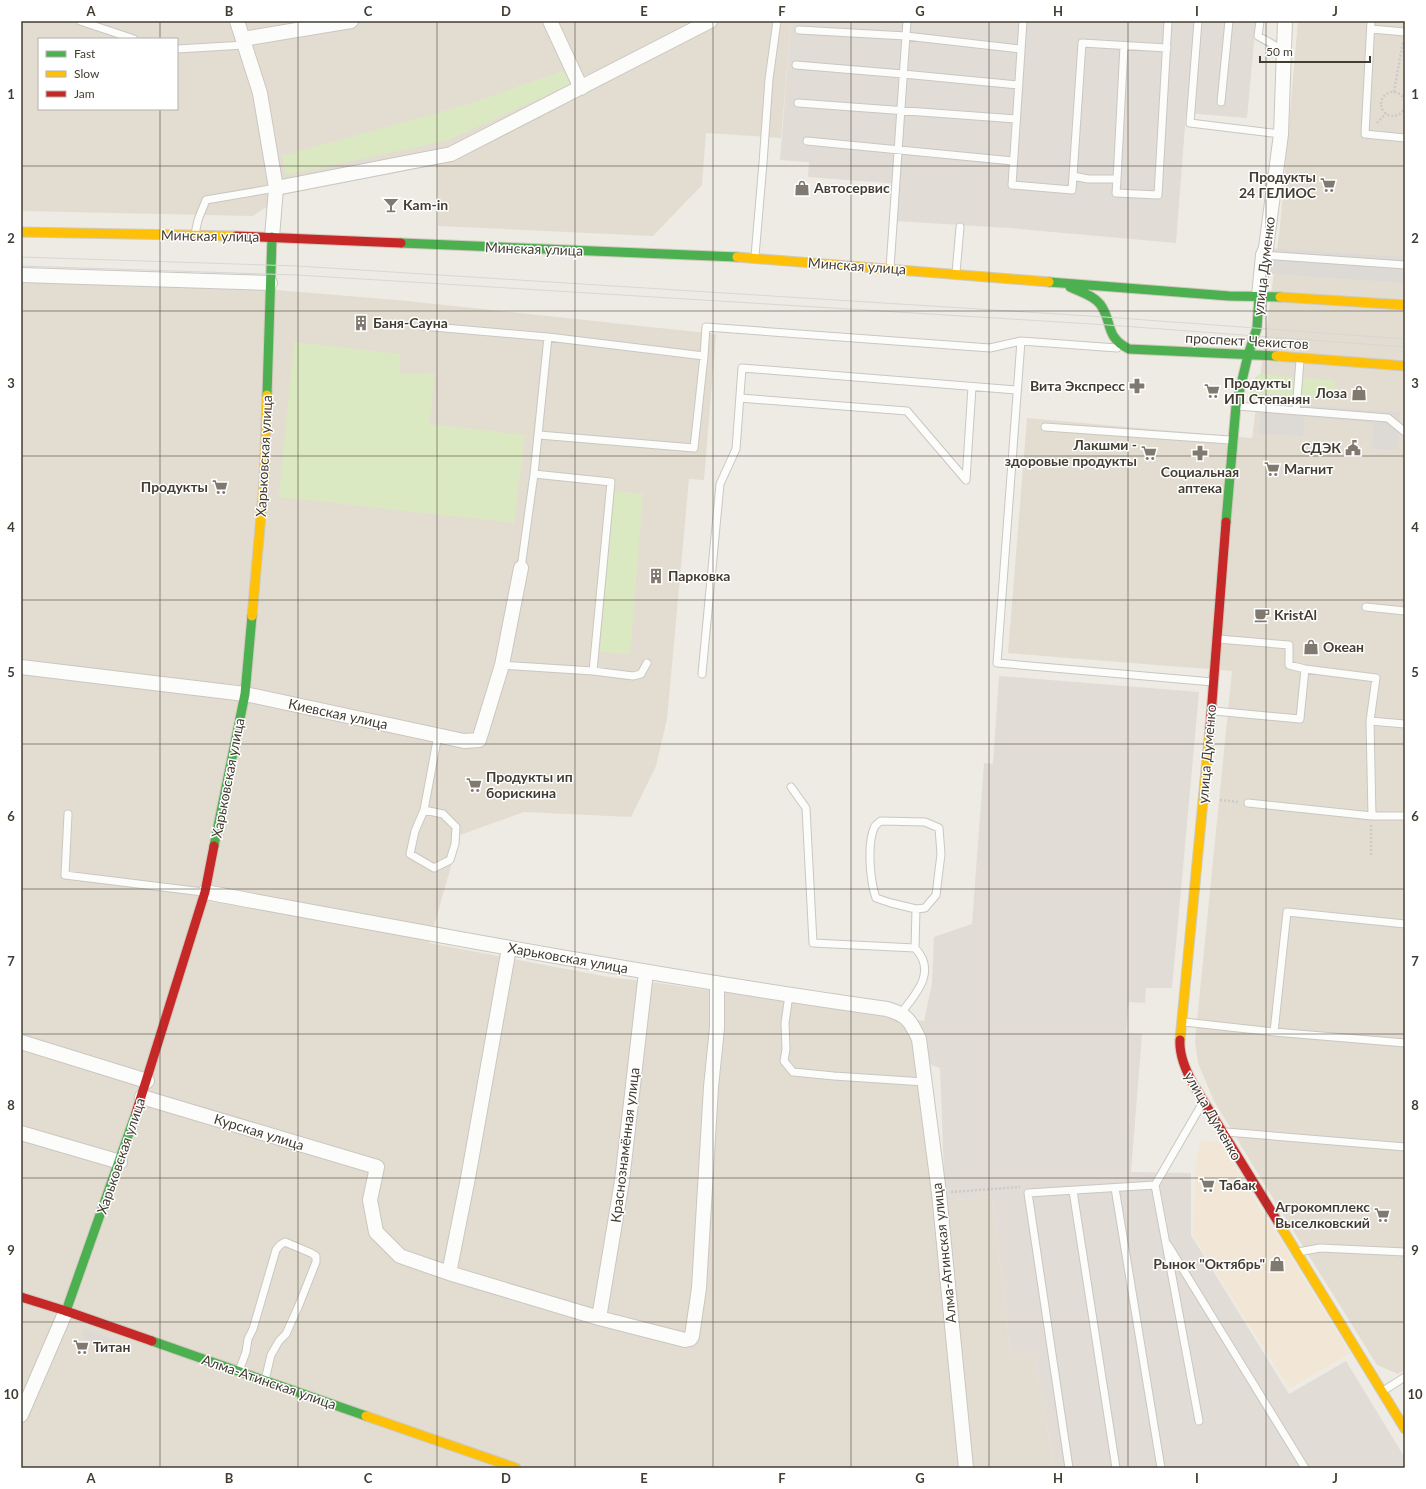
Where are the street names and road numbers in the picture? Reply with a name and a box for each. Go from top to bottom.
street label: улица Думенко [1249,215,1278,316]
street label: Минская улица [161,226,259,245]
street label: Минская улица [485,238,584,259]
street label: Минская улица [807,254,907,277]
street label: проспект Чекистов [1185,329,1309,352]
street label: Харьковская улица [252,395,275,517]
street label: Киевская улица [287,695,389,732]
street label: улица Думенко [1194,704,1219,804]
street label: Харьковская улица [208,716,247,839]
street label: Харьковская улица [507,939,630,976]
street label: Краснознамённая улица [607,1066,642,1224]
street label: улица Думенко [1181,1068,1246,1163]
street label: Харьковская улица [93,1095,148,1216]
street label: Курская улица [212,1110,306,1153]
street label: Алма-Атинская улица [928,1182,959,1324]
street label: Алма-Атинская улица [200,1351,339,1413]

